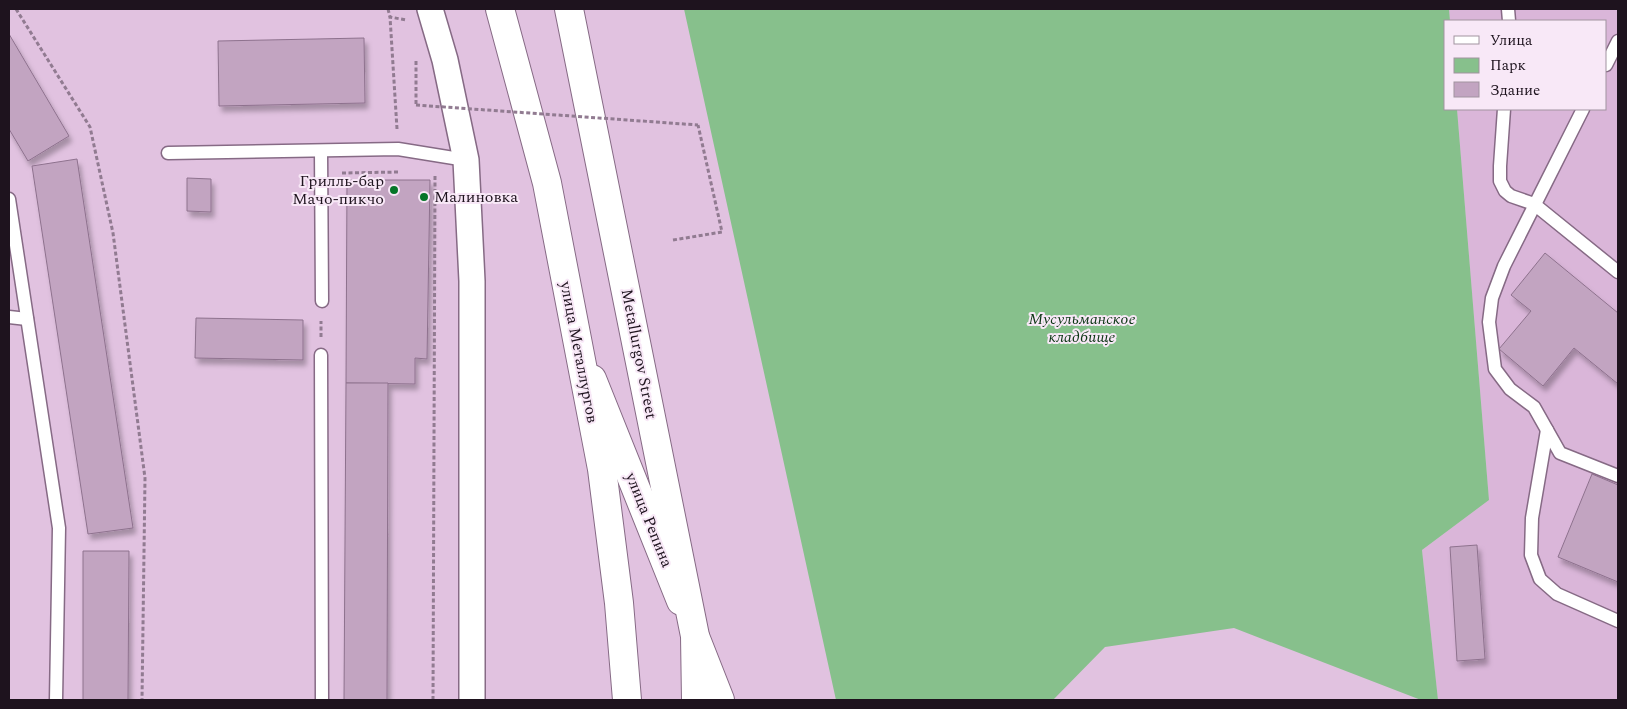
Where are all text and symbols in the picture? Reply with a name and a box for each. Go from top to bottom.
legend [1444,20,1607,110]
text: Улица [1490,29,1533,52]
text: Парк [1490,54,1526,77]
text: Здание [1490,79,1540,102]
place label: Грилль-бар Мачо-пикчо [292,169,384,211]
marker: Грилль-бар Мачо-пикчо [388,184,400,196]
place label: Малиновка [434,185,518,209]
marker: Малиновка [418,191,430,203]
street label: улица Металлургов [553,278,604,425]
street label: Metallurgov Street [615,287,663,421]
park label: Мусульманское кладбище [1029,307,1135,349]
street label: улица Репина [619,468,679,571]

